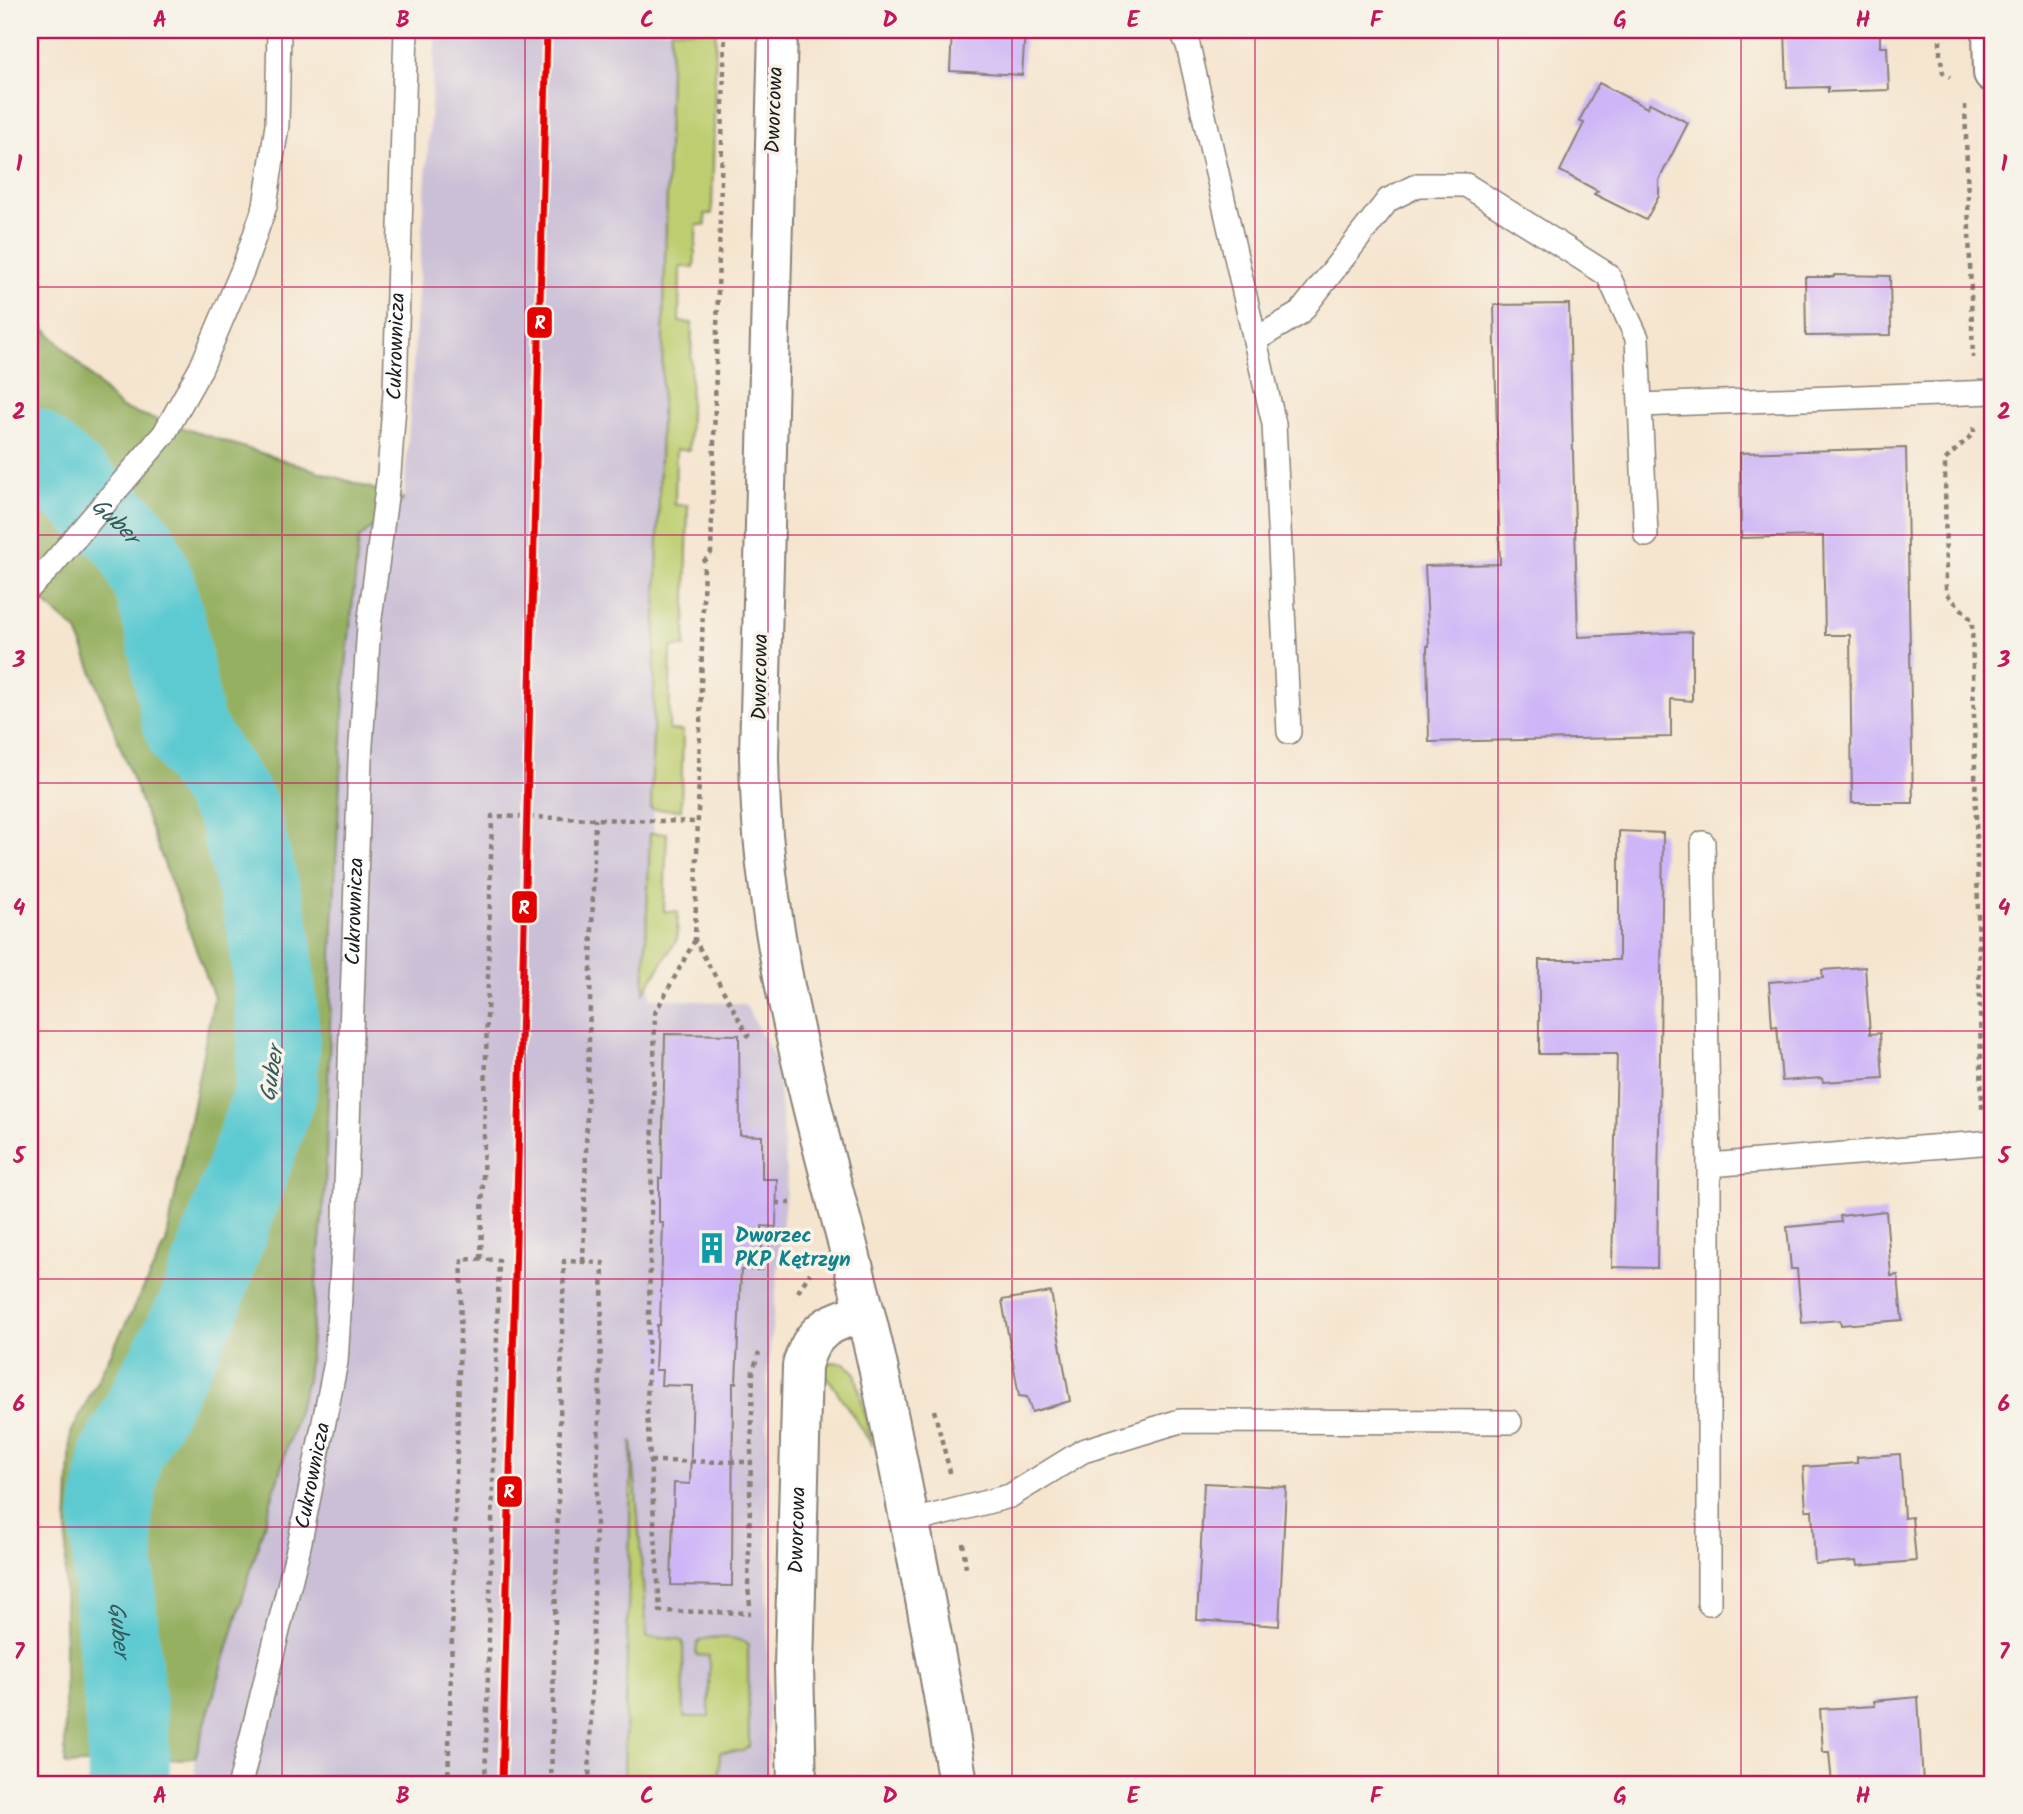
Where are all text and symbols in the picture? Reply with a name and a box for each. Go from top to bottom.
text: A [153,3,167,39]
text: B [396,3,410,39]
text: C [640,3,654,39]
text: D [882,3,898,39]
text: E [1127,3,1141,39]
text: F [1370,3,1384,39]
text: G [1613,3,1627,39]
text: H [1856,3,1871,39]
street label: Dworcowa [757,66,793,154]
text: 1 [16,147,23,183]
text: 1 [2001,147,2008,183]
street label: Cukrownicza [378,292,415,401]
line badge: R [526,306,553,339]
text: R [534,309,546,339]
text: 2 [12,395,26,431]
text: 2 [1997,395,2011,431]
water label: Guber [82,490,150,556]
street label: Dworcowa [744,633,778,721]
text: 3 [12,643,26,679]
text: 3 [1997,643,2011,679]
street label: Cukrownicza [337,857,373,966]
line badge: R [511,890,538,924]
text: 4 [13,891,26,927]
text: 4 [1998,891,2011,927]
text: R [518,894,530,924]
water label: Guber [251,1040,296,1104]
text: 5 [12,1139,27,1175]
text: 5 [1997,1139,2012,1175]
place label: Dworzec PKP Kętrzyn [735,1220,851,1277]
building icon: Dworzec PKP Kętrzyn [695,1231,729,1265]
text: 6 [13,1387,25,1423]
text: 6 [1998,1387,2010,1423]
street label: Cukrownicza [286,1419,340,1532]
line badge: R [496,1475,523,1508]
text: R [503,1478,515,1508]
street label: Dworcowa [780,1486,815,1574]
water label: Guber [98,1601,139,1663]
text: 7 [14,1635,26,1671]
text: 7 [1999,1635,2011,1671]
text: A [153,1779,167,1814]
text: B [396,1779,410,1814]
text: C [640,1779,654,1814]
text: D [882,1779,898,1814]
text: E [1127,1779,1141,1814]
text: F [1370,1779,1384,1814]
text: G [1613,1779,1627,1814]
text: H [1856,1779,1871,1814]

